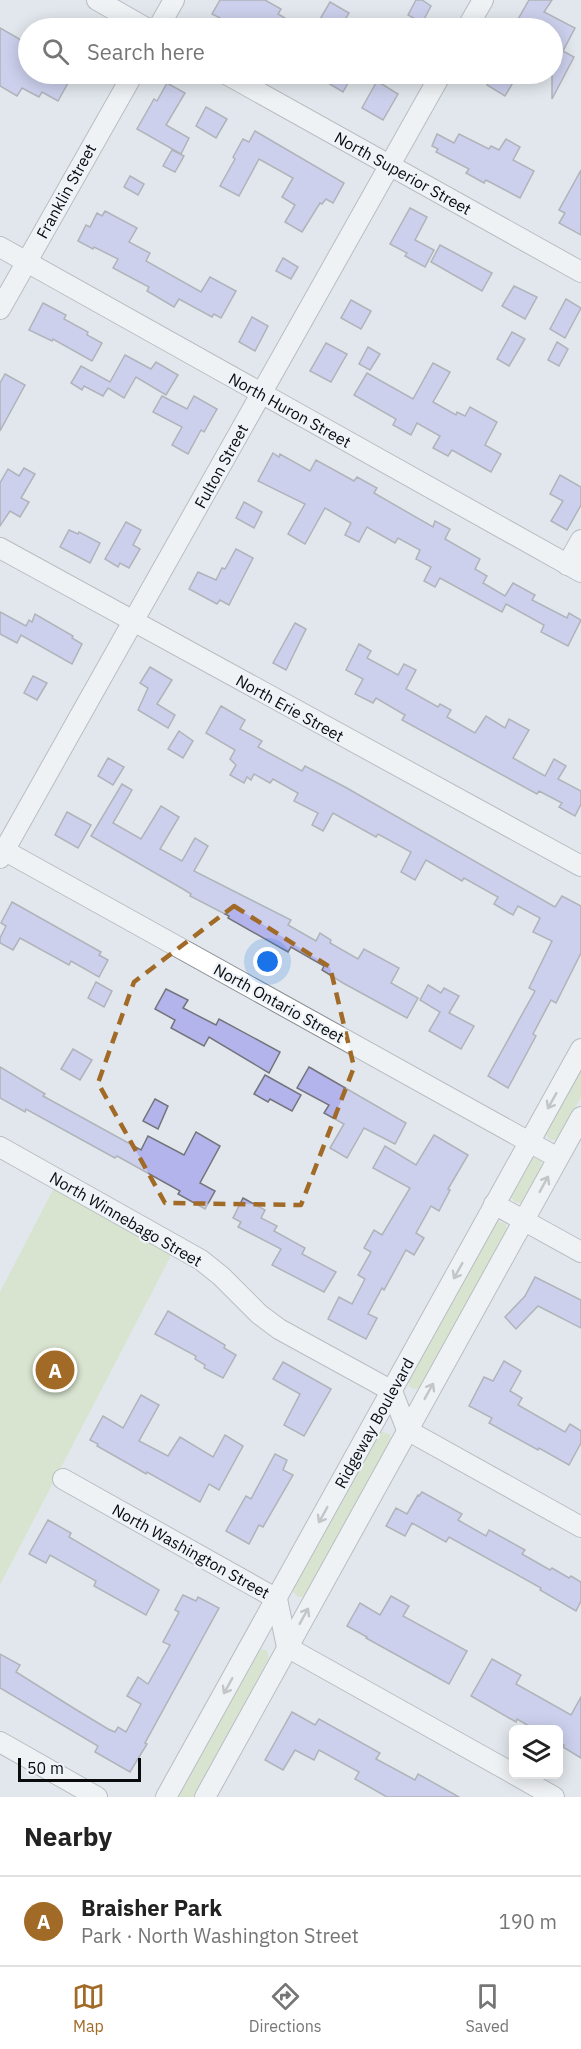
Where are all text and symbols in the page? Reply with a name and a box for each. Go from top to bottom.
search box [18,18,563,84]
icon: search [39,35,72,68]
text: Search here [87,37,205,66]
street label: North Superior Street [331,127,475,219]
street label: Franklin Street [32,140,100,242]
street label: North Huron Street [225,368,355,452]
street label: Fulton Street [190,420,252,512]
street label: North Erie Street [233,670,347,746]
your location [253,947,282,976]
street label: North Ontario Street [210,959,348,1047]
one-way arrow [546,1092,558,1109]
street label: North Winnebago Street [46,1167,206,1271]
one-way arrow [539,1175,550,1193]
one-way arrow [452,1262,464,1279]
pin: A [36,1348,74,1392]
street label: Ridgeway Boulevard [330,1354,418,1492]
one-way arrow [423,1383,435,1400]
street label: North Washington Street [109,1499,273,1603]
one-way arrow [317,1506,329,1523]
one-way arrow [299,1608,310,1626]
one-way arrow [222,1676,233,1694]
map controls [509,1725,563,1779]
button: layers [509,1725,563,1779]
scale bar [18,1755,141,1782]
text: 50 m [27,1758,64,1778]
text: Nearby [24,1819,112,1853]
text: Braisher Park [81,1893,222,1922]
text: A [37,1908,50,1935]
text: 190 m [499,1908,557,1935]
text: Park · North Washington Street [81,1922,359,1949]
tab: Map [72,1980,105,2036]
tab: Directions [249,1980,322,2036]
tab: Saved [466,1980,509,2036]

